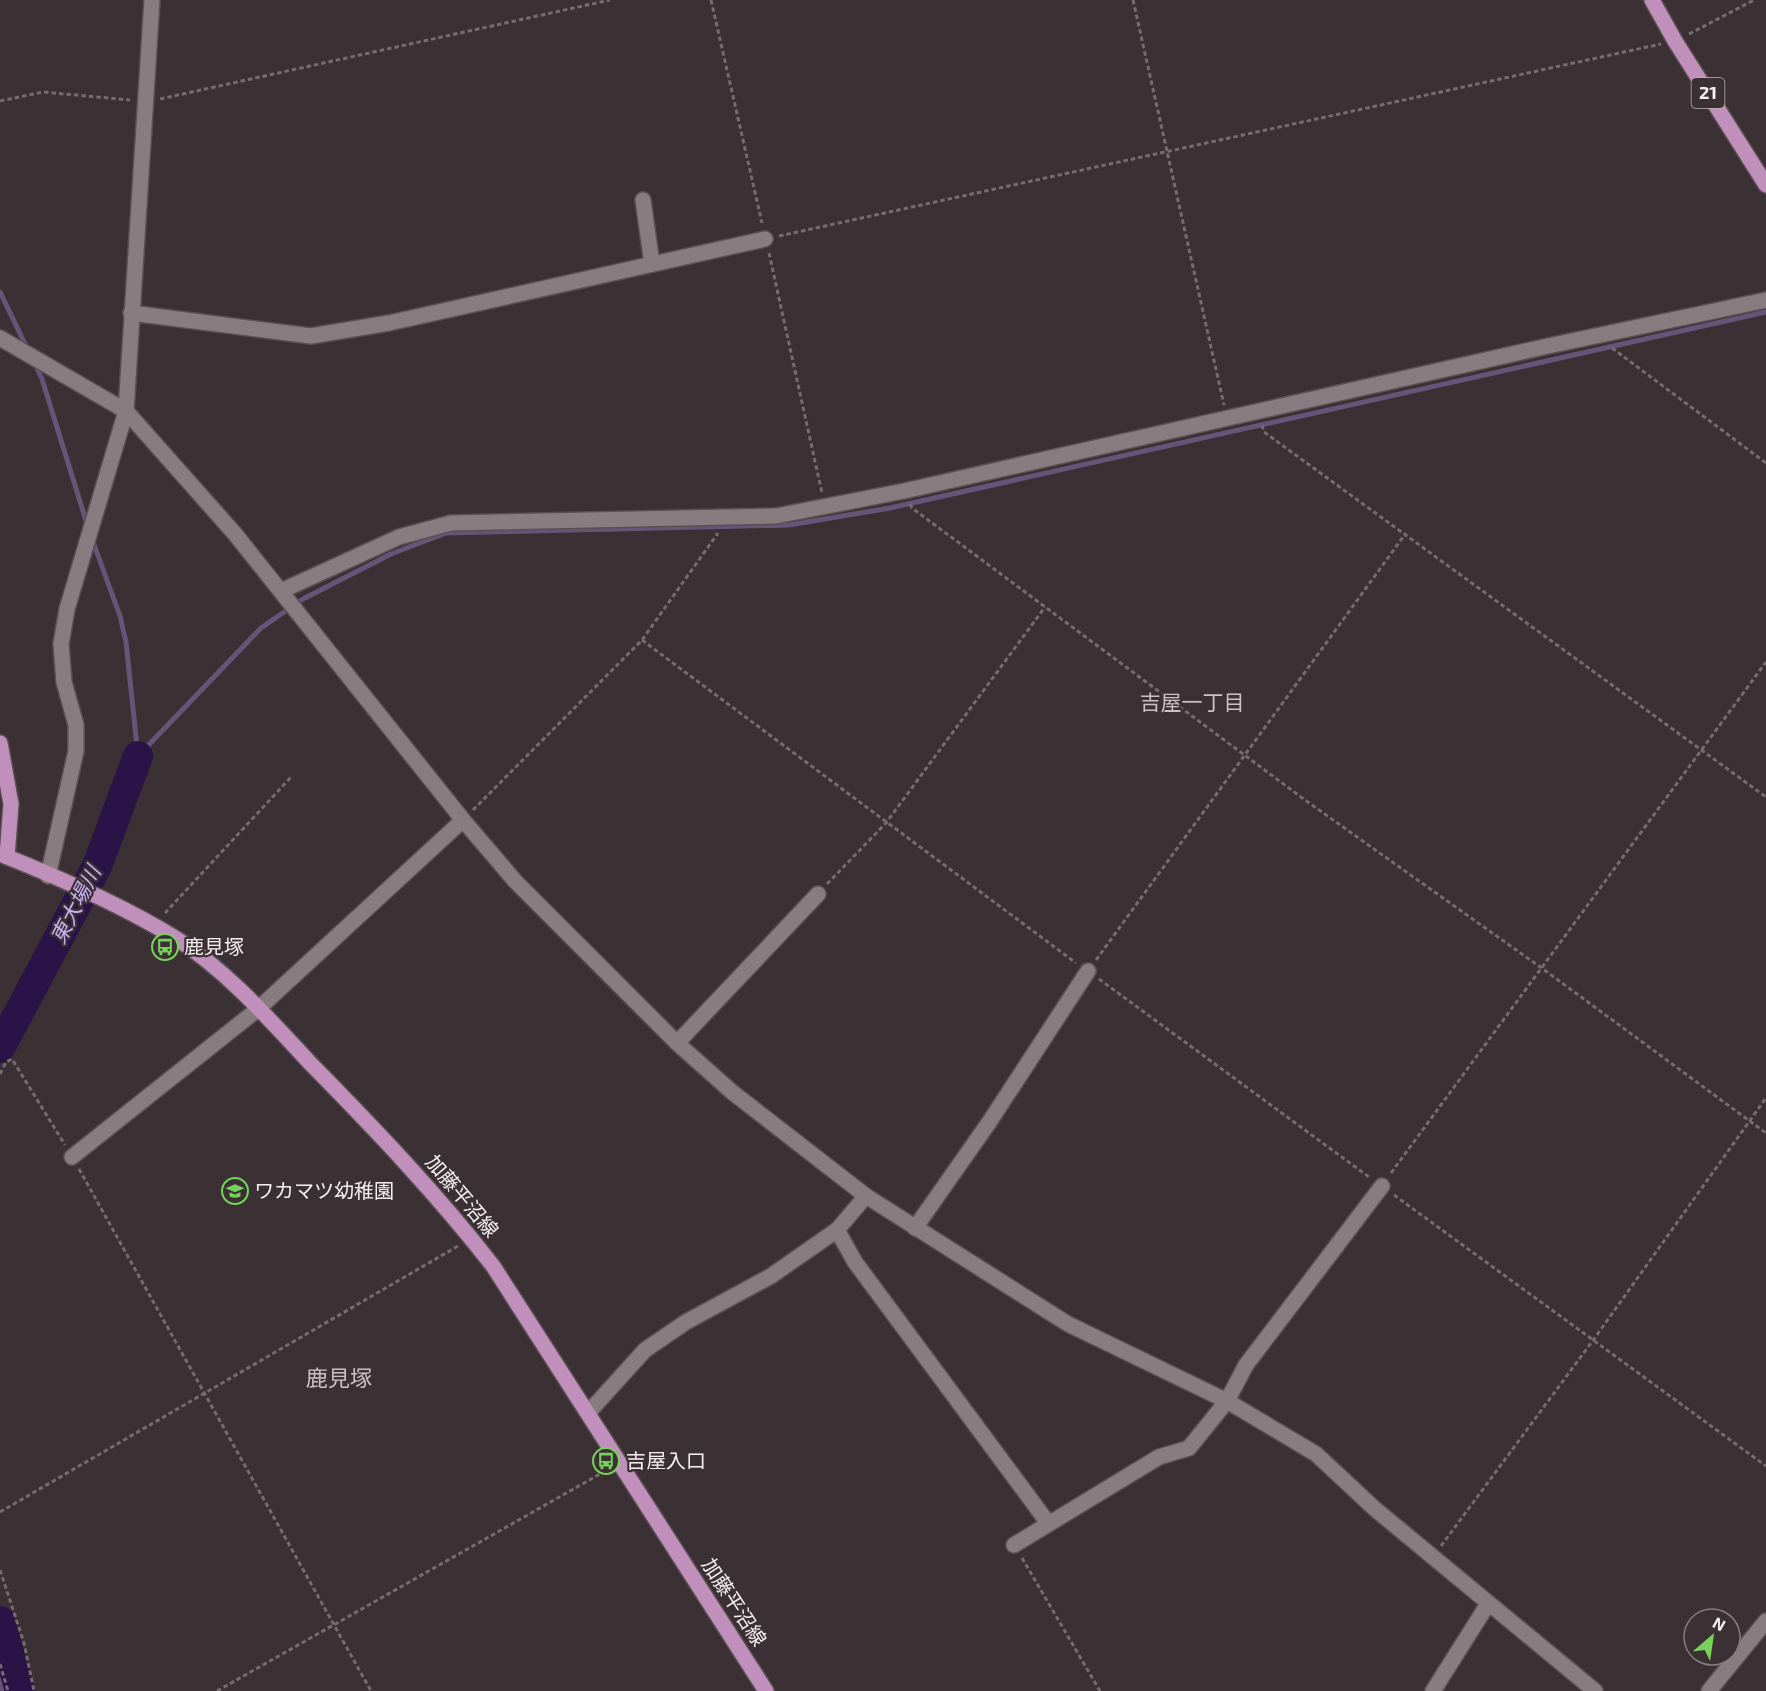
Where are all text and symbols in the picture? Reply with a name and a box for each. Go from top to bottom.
road number: 21 [1692,78,1724,108]
district label: 吉屋一丁目 [1140,689,1245,714]
water label: 東大場川 [44,859,106,947]
bus stop icon: 鹿見塚 [150,932,180,962]
place label: 鹿見塚 [184,934,244,958]
street label: 加藤平沼線 [421,1149,504,1241]
school or university icon: ワカマツ幼稚園 [220,1176,250,1206]
place label: ワカマツ幼稚園 [254,1178,394,1202]
district label: 鹿見塚 [306,1364,372,1390]
bus stop icon: 吉屋入口 [591,1446,621,1476]
place label: 吉屋入口 [626,1448,706,1472]
street label: 加藤平沼線 [698,1553,772,1650]
north arrow [1682,1607,1742,1667]
text: N [1710,1612,1729,1635]

